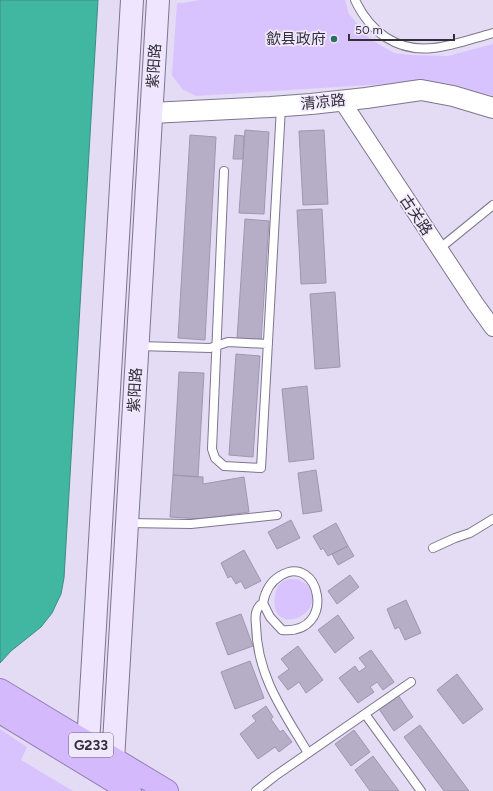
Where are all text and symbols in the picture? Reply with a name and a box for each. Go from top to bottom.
scale bar [349,16,454,42]
text: 50 m [355,23,383,37]
place label: 歙县政府 [266,30,326,48]
marker: 歙县政府 [329,34,339,44]
street label: 紫阳路 [143,43,165,89]
street label: 清凉路 [300,91,346,113]
street label: 古关路 [396,191,436,239]
street label: 紫阳路 [125,367,145,413]
road number: G233 [69,733,113,757]

